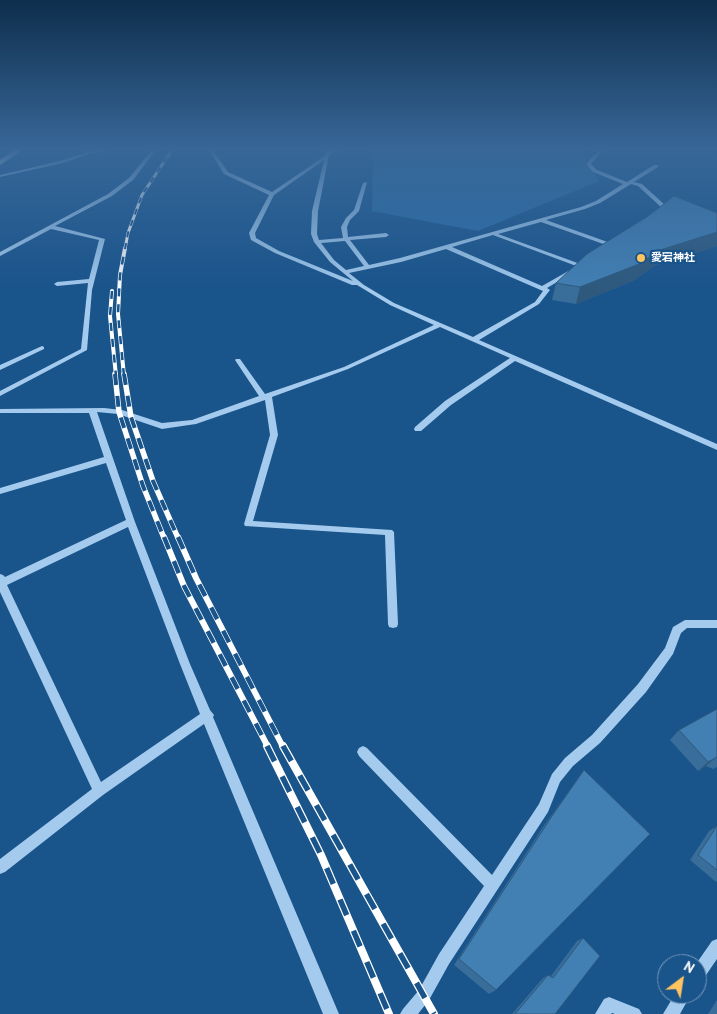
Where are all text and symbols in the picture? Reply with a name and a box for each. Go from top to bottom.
place label: 愛宕神社 [651,251,695,265]
marker: 愛宕神社 [635,252,647,264]
north arrow [657,954,707,1004]
text: N [681,957,698,977]

